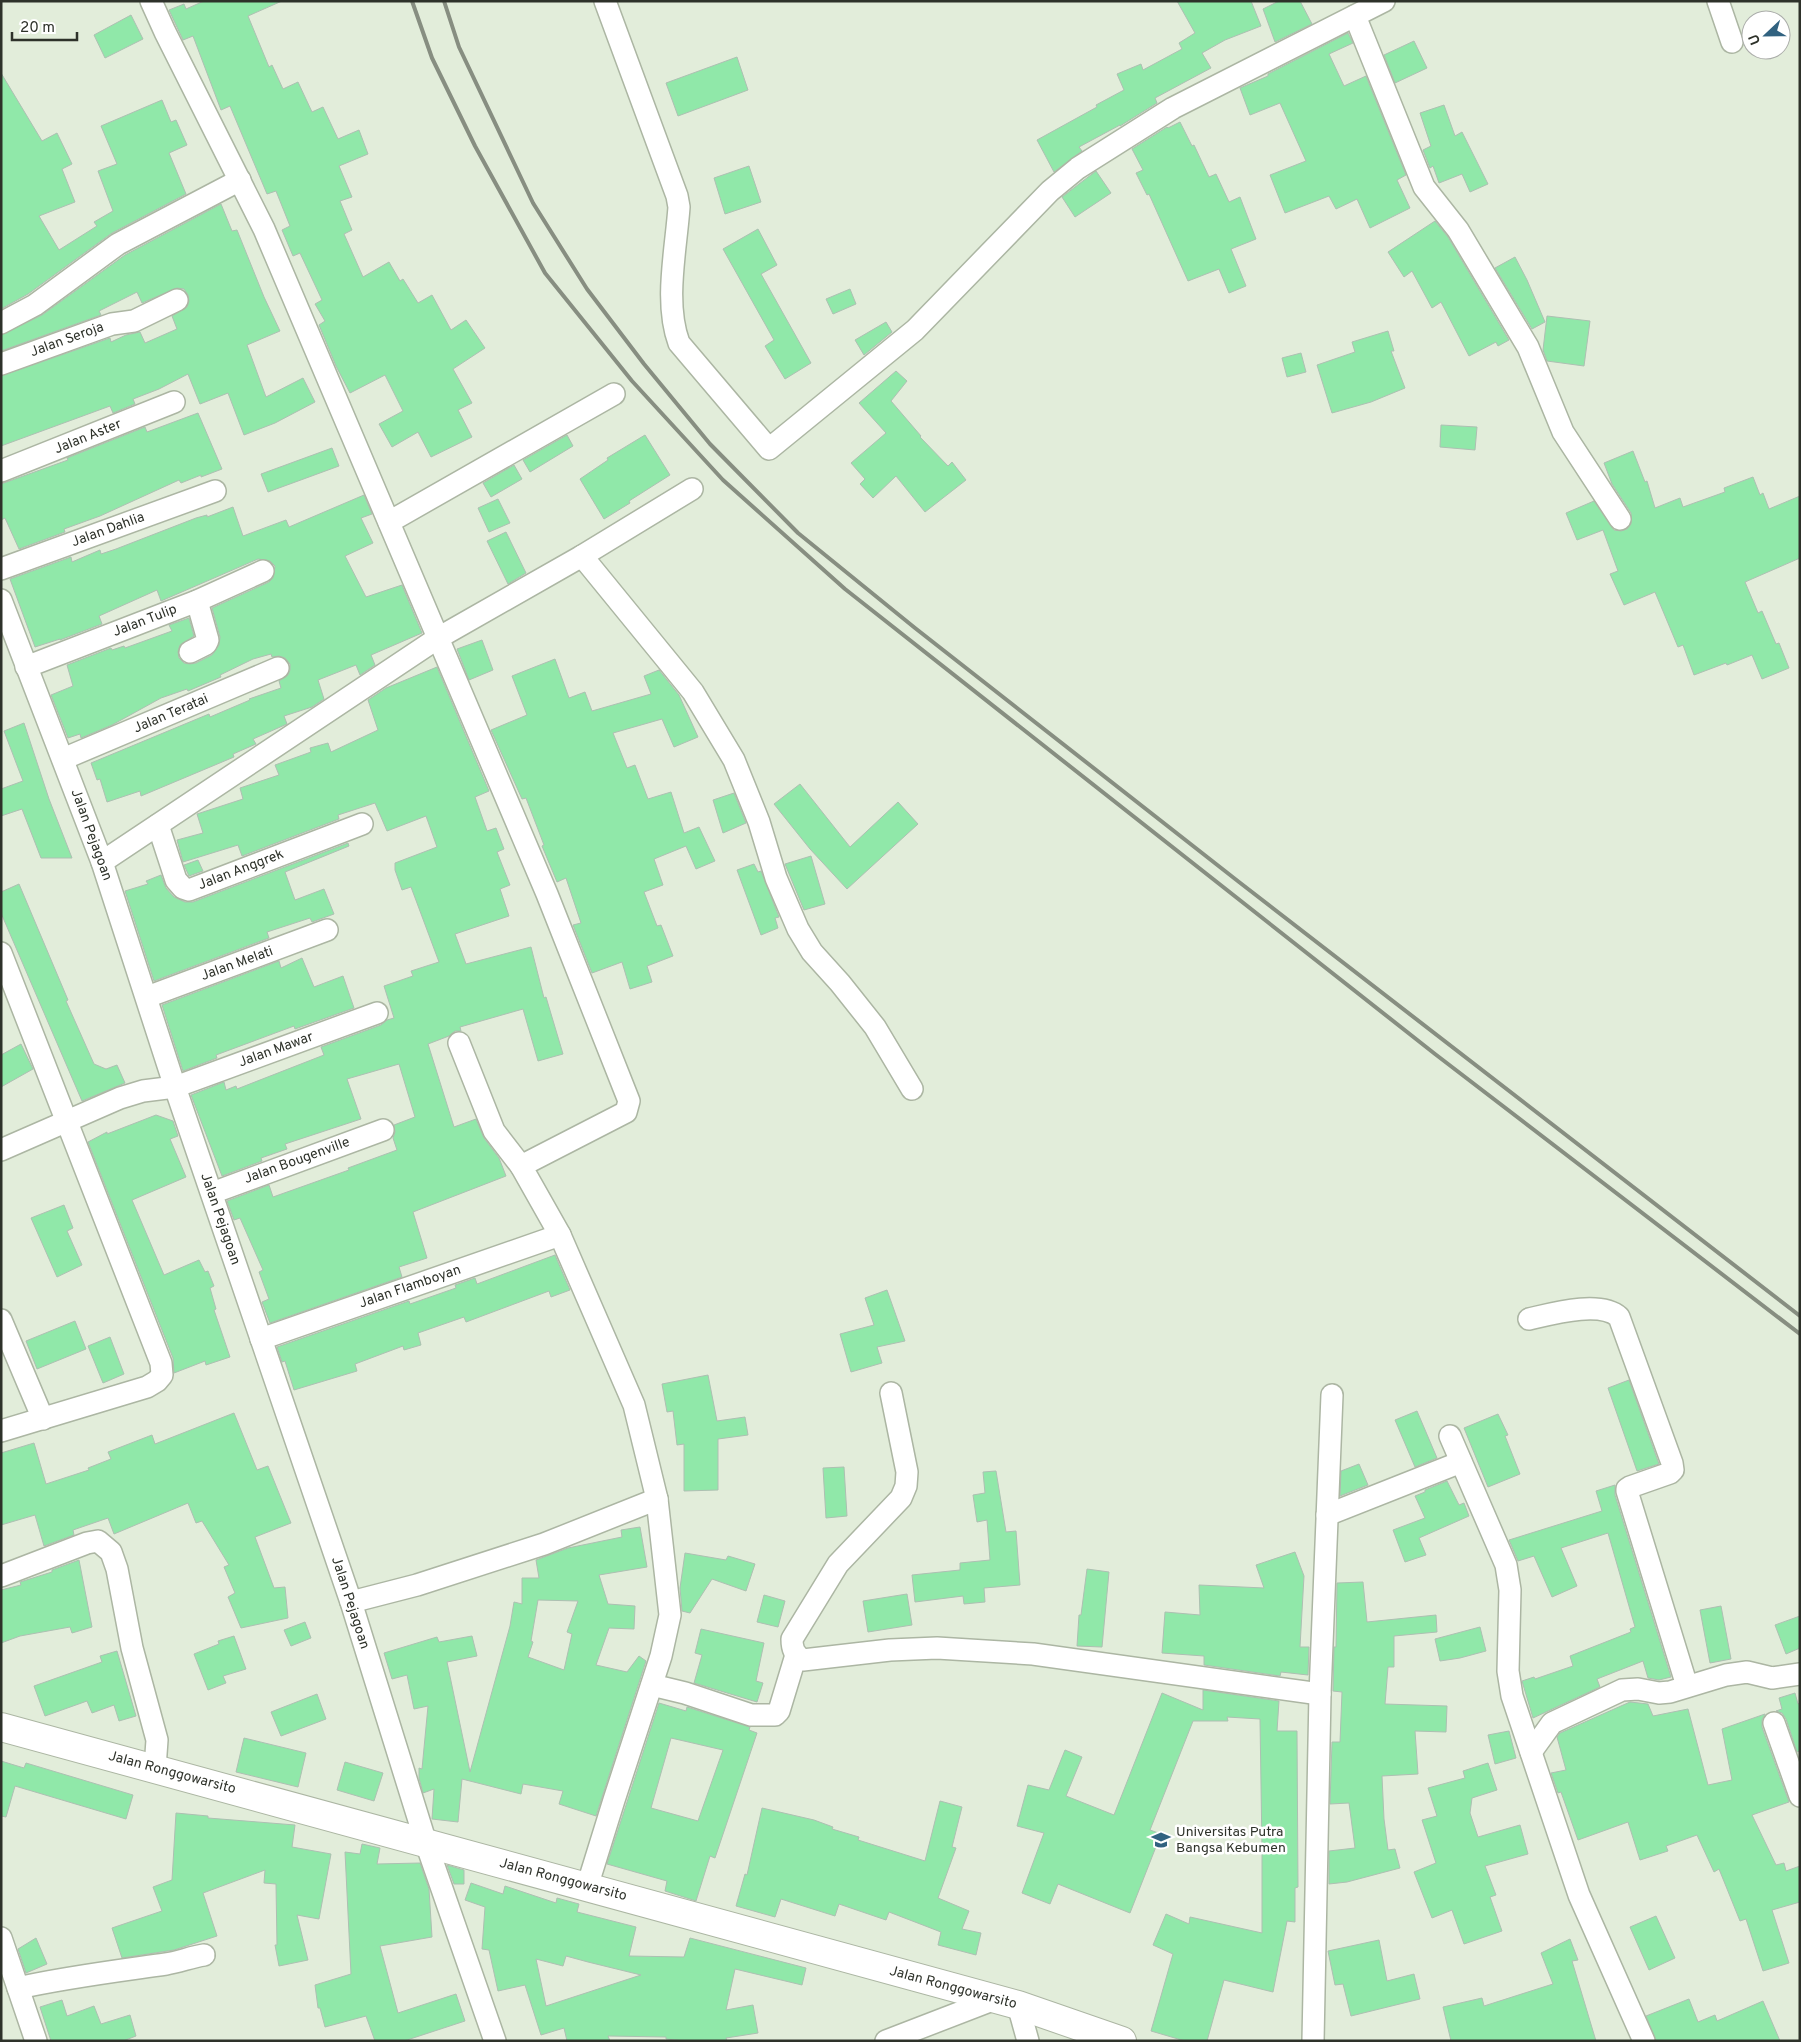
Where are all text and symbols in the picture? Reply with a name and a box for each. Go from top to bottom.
scale bar [12,10,78,42]
north arrow [1741,10,1791,60]
text: 20 m [20,19,55,38]
text: U [1746,32,1765,47]
street label: Jalan Seroja [28,319,106,361]
street label: Jalan Aster [52,416,125,458]
street label: Jalan Dahlia [69,509,147,551]
street label: Jalan Tulip [110,601,180,641]
street label: Jalan Teratai [131,691,211,737]
street label: Jalan Pejagoan [67,787,115,883]
street label: Jalan Anggrek [196,846,286,894]
street label: Jalan Melati [199,943,275,985]
street label: Jalan Mawar [236,1028,316,1071]
street label: Jalan Bougenville [242,1134,352,1188]
street label: Jalan Pejagoan [196,1171,244,1267]
street label: Jalan Flamboyan [357,1262,463,1312]
street label: Jalan Pejagoan [327,1555,373,1651]
street label: Jalan Ronggowarsito [106,1748,238,1798]
place label: Universitas Putra Bangsa Kebumen [1176,1824,1286,1857]
school or university icon: Universitas Putra Bangsa Kebumen [1150,1829,1172,1851]
street label: Jalan Ronggowarsito [497,1855,629,1905]
street label: Jalan Ronggowarsito [887,1963,1019,2013]

